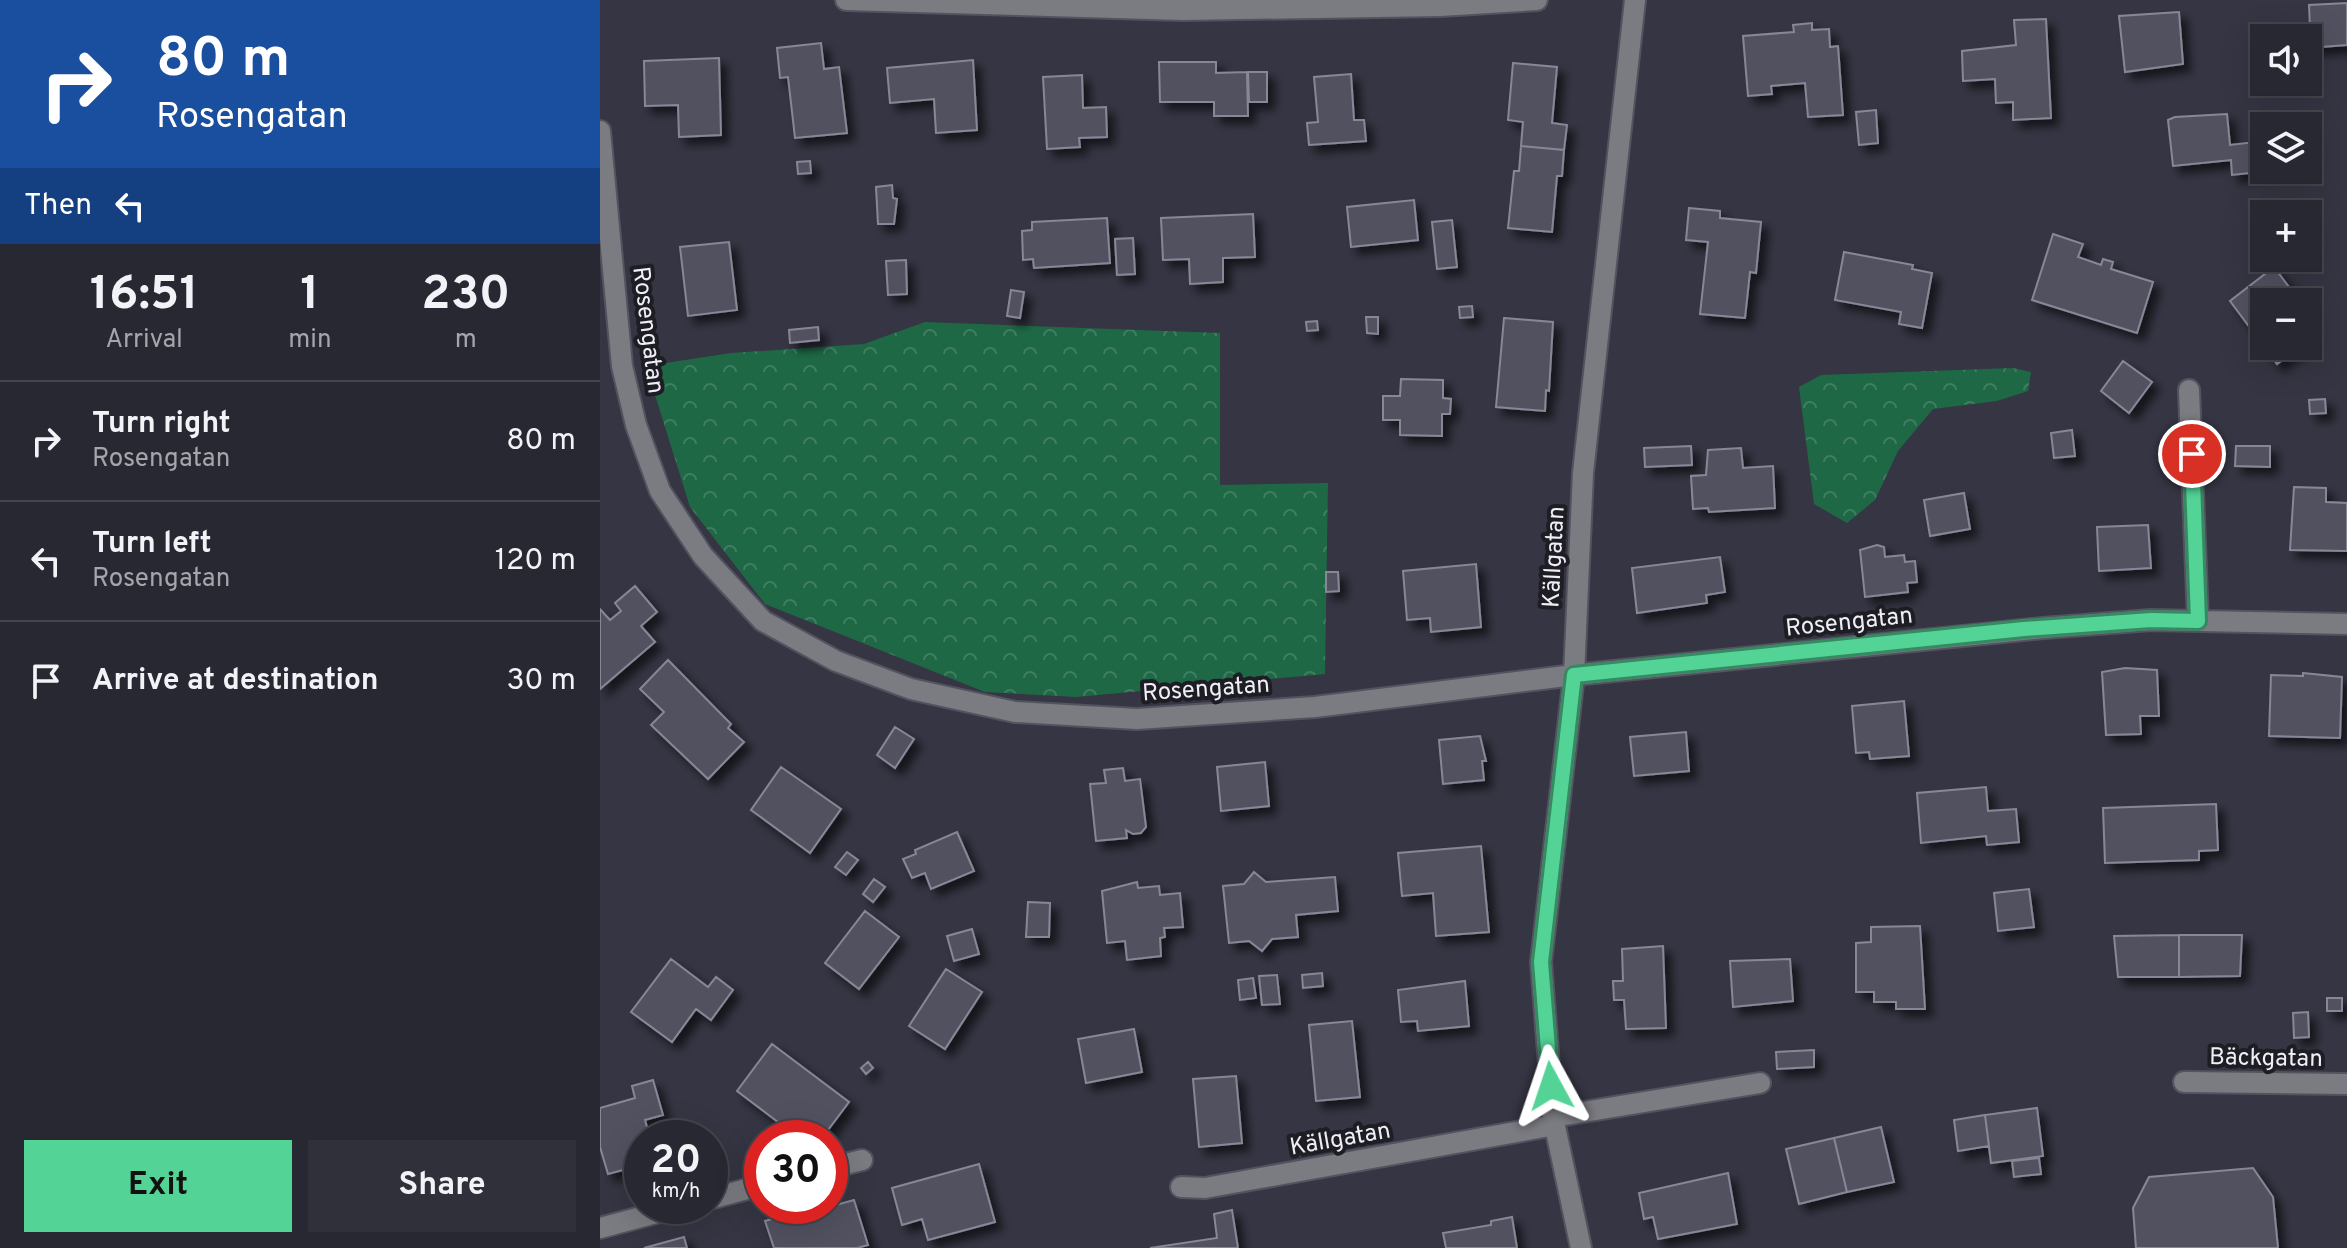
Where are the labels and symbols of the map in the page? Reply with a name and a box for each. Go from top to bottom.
street label: Rosengatan [624,265,670,395]
pin [2158,420,2226,488]
street label: Källgatan [1537,505,1573,609]
street label: Rosengatan [1784,601,1914,645]
street label: Rosengatan [1141,671,1271,709]
street label: Bäckgatan [2209,1043,2323,1075]
position arrow [1509,1044,1593,1128]
street label: Källgatan [1288,1116,1393,1164]
speed limit sign: 30 [744,1120,848,1224]

